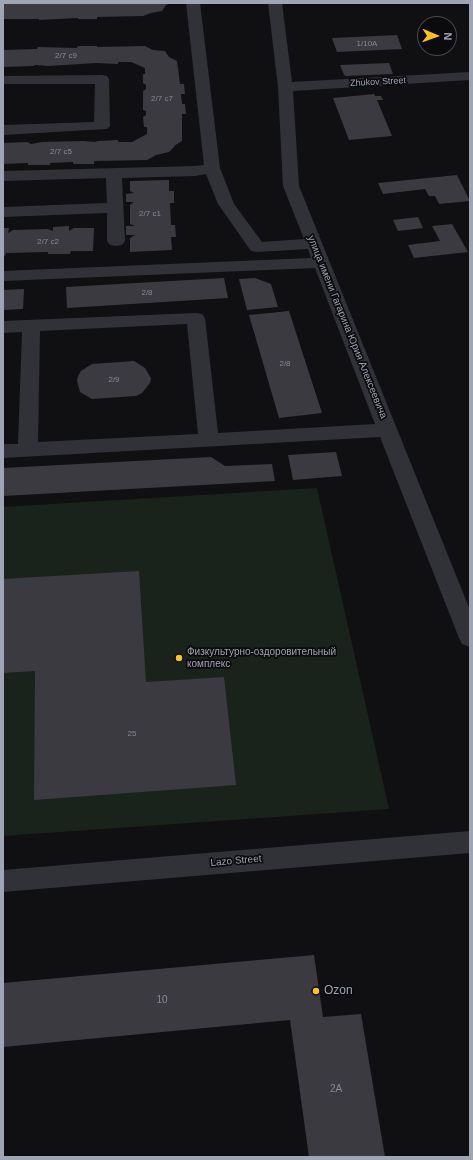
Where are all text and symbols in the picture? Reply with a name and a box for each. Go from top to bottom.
north arrow [417,16,457,56]
text: N [442,32,454,41]
house number: 1/10А [357,39,377,49]
house number: 2/7 с9 [55,51,77,61]
street label: Zhukov Street [350,75,406,89]
house number: 2/7 с7 [151,94,173,104]
house number: 2/7 с5 [50,147,72,157]
house number: 2/7 с1 [139,209,161,219]
street label: улица имени Гагарина Юрия Алексеевича [305,234,389,420]
house number: 2/7 с2 [37,237,59,247]
house number: 2/8 [141,288,153,298]
house number: 2/8 [279,359,291,369]
house number: 2/9 [108,375,120,385]
place label: Физкультурно-оздоровительный комплекс [187,646,336,670]
marker: Физкультурно-оздоровительный комплекс [174,653,184,663]
house number: 25 [128,729,136,739]
street label: Lazo Street [210,853,262,869]
place label: Ozon [324,984,353,998]
marker: Ozon [311,986,321,996]
house number: 10 [156,994,168,1006]
house number: 2А [330,1083,342,1095]

